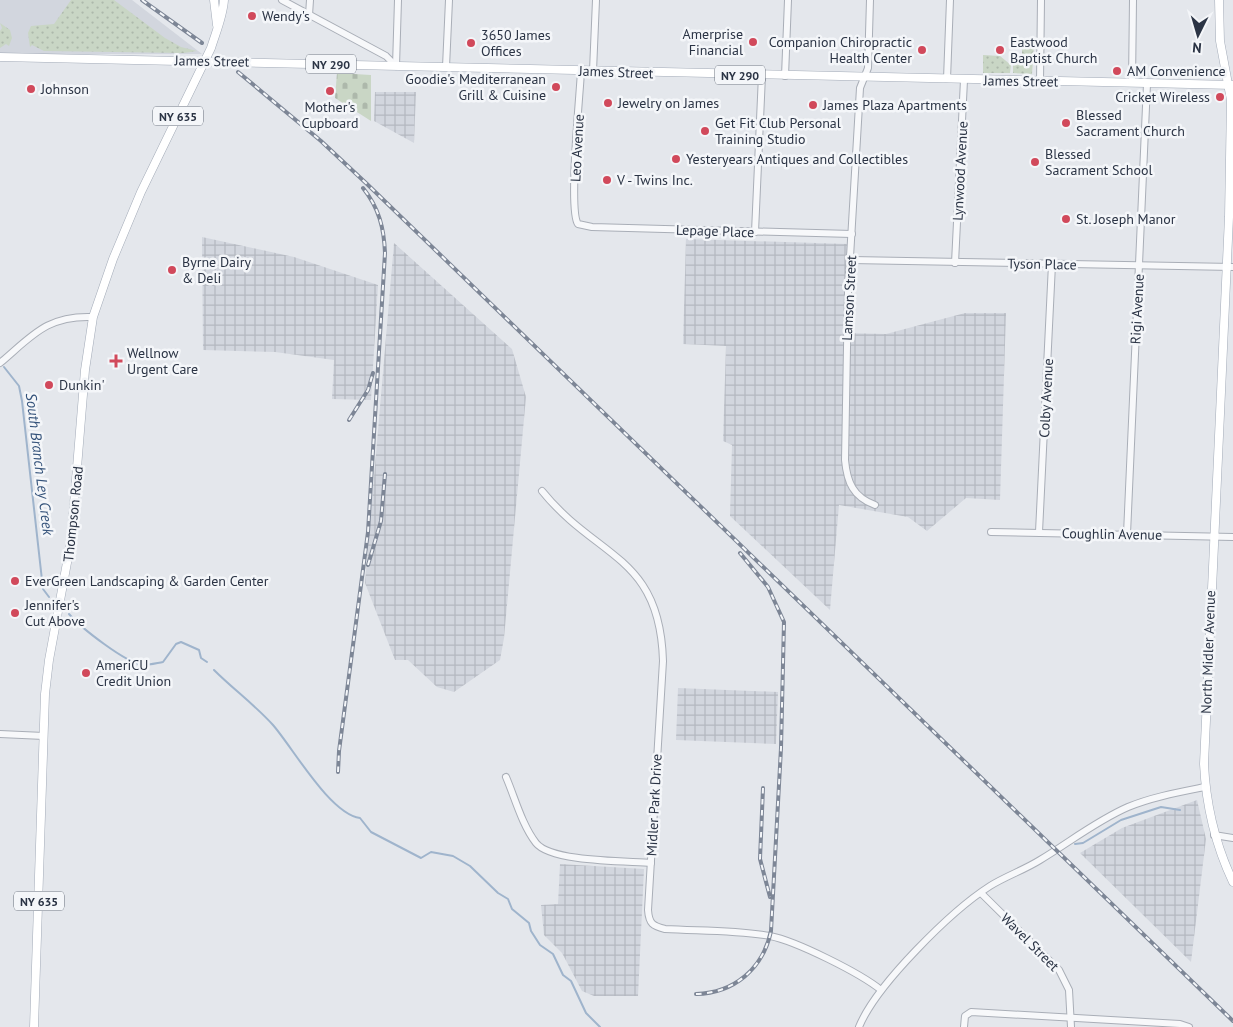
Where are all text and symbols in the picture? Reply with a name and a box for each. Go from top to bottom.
place label: Wendy's [262,7,310,25]
marker: Wendy's [246,10,258,22]
north arrow [1173,10,1223,60]
place label: Amerprise Financial [682,25,743,59]
place label: 3650 James Offices [481,26,551,60]
place label: Companion Chiropractic Health Center [769,33,912,67]
place label: Eastwood Baptist Church [1010,33,1098,67]
marker: Amerprise Financial [747,36,759,48]
marker: 3650 James Offices [465,37,477,49]
text: N [1191,39,1202,57]
marker: Companion Chiropractic Health Center [916,44,928,56]
marker: Eastwood Baptist Church [994,44,1006,56]
street label: James Street [173,51,250,71]
road number: NY 290 [306,54,356,74]
street label: James Street [577,62,654,82]
place label: AM Convenience [1127,62,1226,80]
marker: AM Convenience [1111,65,1123,77]
road number: NY 290 [715,66,765,84]
place label: Goodie's Mediterranean Grill & Cuisine [405,70,546,104]
street label: James Street [982,71,1059,91]
place label: Johnson [40,80,89,98]
marker: Goodie's Mediterranean Grill & Cuisine [550,81,562,93]
marker: Johnson [25,83,37,95]
marker: Mother's Cupboard [324,85,336,97]
place label: Cricket Wireless [1115,88,1210,106]
marker: Cricket Wireless [1214,91,1226,103]
place label: Jewelry on James [617,94,719,112]
place label: James Plaza Apartments [822,96,967,114]
marker: Jewelry on James [602,97,614,109]
place label: Mother's Cupboard [301,98,359,132]
marker: James Plaza Apartments [807,99,819,111]
road number: NY 635 [153,106,203,125]
place label: Blessed Sacrament Church [1076,106,1185,140]
street label: Leo Avenue [566,114,588,182]
place label: Get Fit Club Personal Training Studio [715,114,841,148]
marker: Blessed Sacrament Church [1060,117,1072,129]
street label: Lynwood Avenue [948,121,972,221]
marker: Get Fit Club Personal Training Studio [699,125,711,137]
place label: Blessed Sacrament School [1045,145,1153,179]
place label: Yesteryears Antiques and Collectibles [686,150,908,168]
marker: Yesteryears Antiques and Collectibles [670,153,682,165]
marker: Blessed Sacrament School [1029,156,1041,168]
place label: V - Twins Inc. [616,171,693,189]
marker: V - Twins Inc. [601,174,613,186]
place label: St. Joseph Manor [1076,210,1176,228]
marker: St. Joseph Manor [1060,213,1072,225]
street label: Lepage Place [676,221,754,241]
place label: Byrne Dairy & Deli [182,253,252,287]
street label: Lamson Street [838,254,860,341]
street label: Tyson Place [1007,254,1077,274]
marker: Byrne Dairy & Deli [166,264,178,276]
street label: Rigi Avenue [1126,273,1148,345]
place label: Wellnow Urgent Care [127,344,198,378]
marker: Wellnow Urgent Care [109,354,123,368]
street label: Colby Avenue [1035,358,1057,438]
place label: Dunkin' [59,376,105,394]
marker: Dunkin' [43,379,55,391]
water label: South Branch Ley Creek [22,392,58,537]
street label: Thompson Road [59,465,87,563]
street label: Coughlin Avenue [1062,524,1162,544]
place label: EverGreen Landscaping & Garden Center [25,572,269,590]
marker: EverGreen Landscaping & Garden Center [9,575,21,587]
street label: North Midler Avenue [1197,590,1219,714]
place label: Jennifer's Cut Above [24,596,85,630]
marker: Jennifer's Cut Above [9,607,21,619]
place label: AmeriCU Credit Union [96,656,171,690]
marker: AmeriCU Credit Union [80,667,92,679]
street label: Midler Park Drive [642,753,666,857]
road number: NY 635 [14,891,64,910]
street label: Wavel Street [997,909,1063,975]

